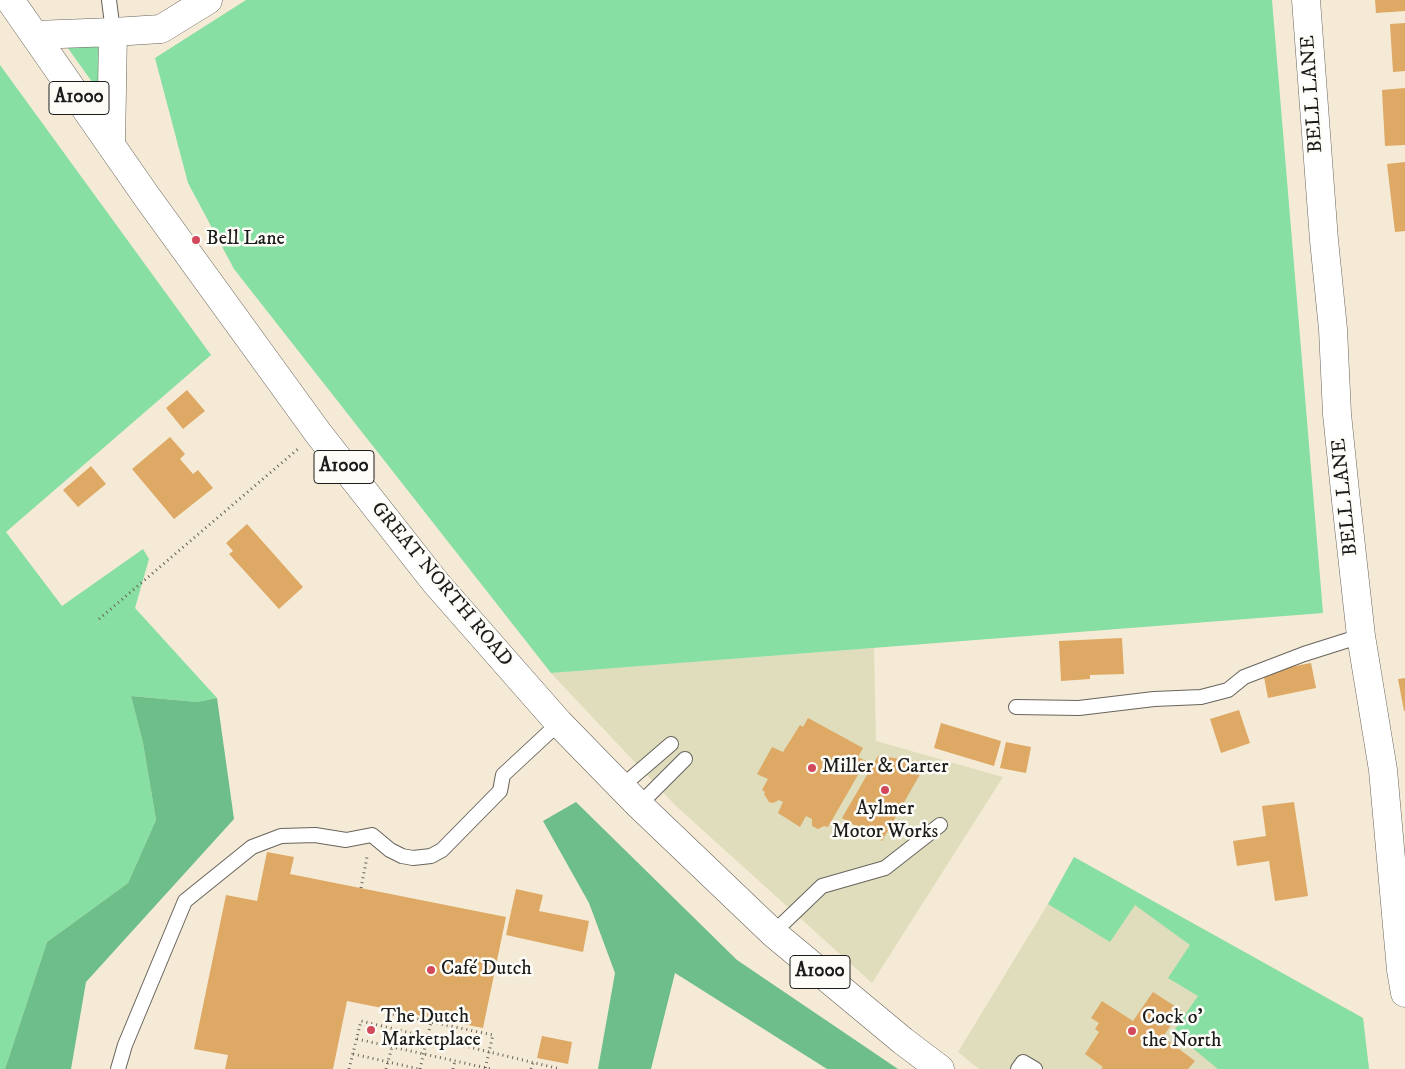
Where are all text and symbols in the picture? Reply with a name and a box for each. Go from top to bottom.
street label: BELL LANE [1297,34,1329,154]
road number: A1000 [49,82,109,115]
place label: Bell Lane [206,228,285,252]
marker: Bell Lane [190,234,202,246]
street label: BELL LANE [1328,437,1364,557]
road number: A1000 [314,451,374,484]
street label: GREAT NORTH ROAD [365,498,517,672]
place label: Miller & Carter [822,756,948,780]
marker: Miller & Carter [806,762,818,774]
marker: Aylmer Motor Works [879,784,891,796]
place label: Aylmer Motor Works [832,798,938,845]
road number: A1000 [790,956,850,989]
place label: Café Dutch [441,958,532,982]
marker: Café Dutch [425,964,437,976]
place label: The Dutch Marketplace [381,1006,481,1053]
place label: Cock o' the North [1142,1007,1221,1054]
marker: The Dutch Marketplace [365,1024,377,1036]
marker: Cock o' the North [1126,1025,1138,1037]

